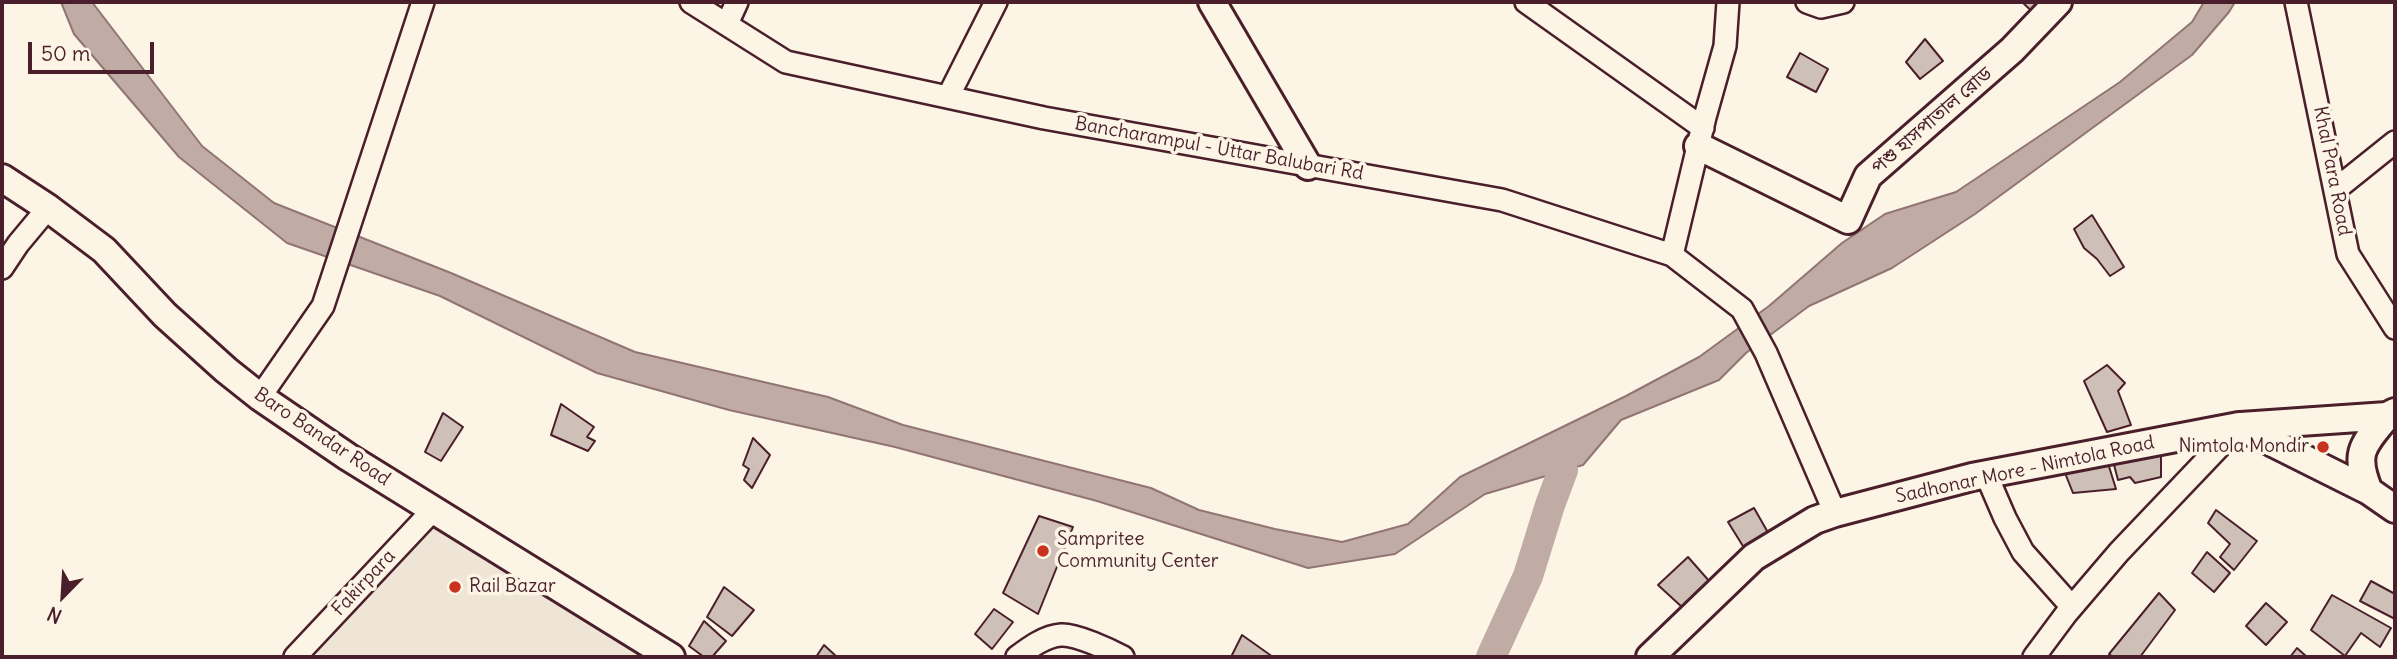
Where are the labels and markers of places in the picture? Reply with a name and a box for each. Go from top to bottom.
place label: Nimtola Mondir [2178,436,2309,458]
marker: Nimtola Mondir [2315,439,2331,455]
place label: Sampritee Community Center [1057,529,1219,573]
marker: Sampritee Community Center [1035,543,1051,559]
place label: Rail Bazar [469,576,556,598]
marker: Rail Bazar [447,579,463,595]

